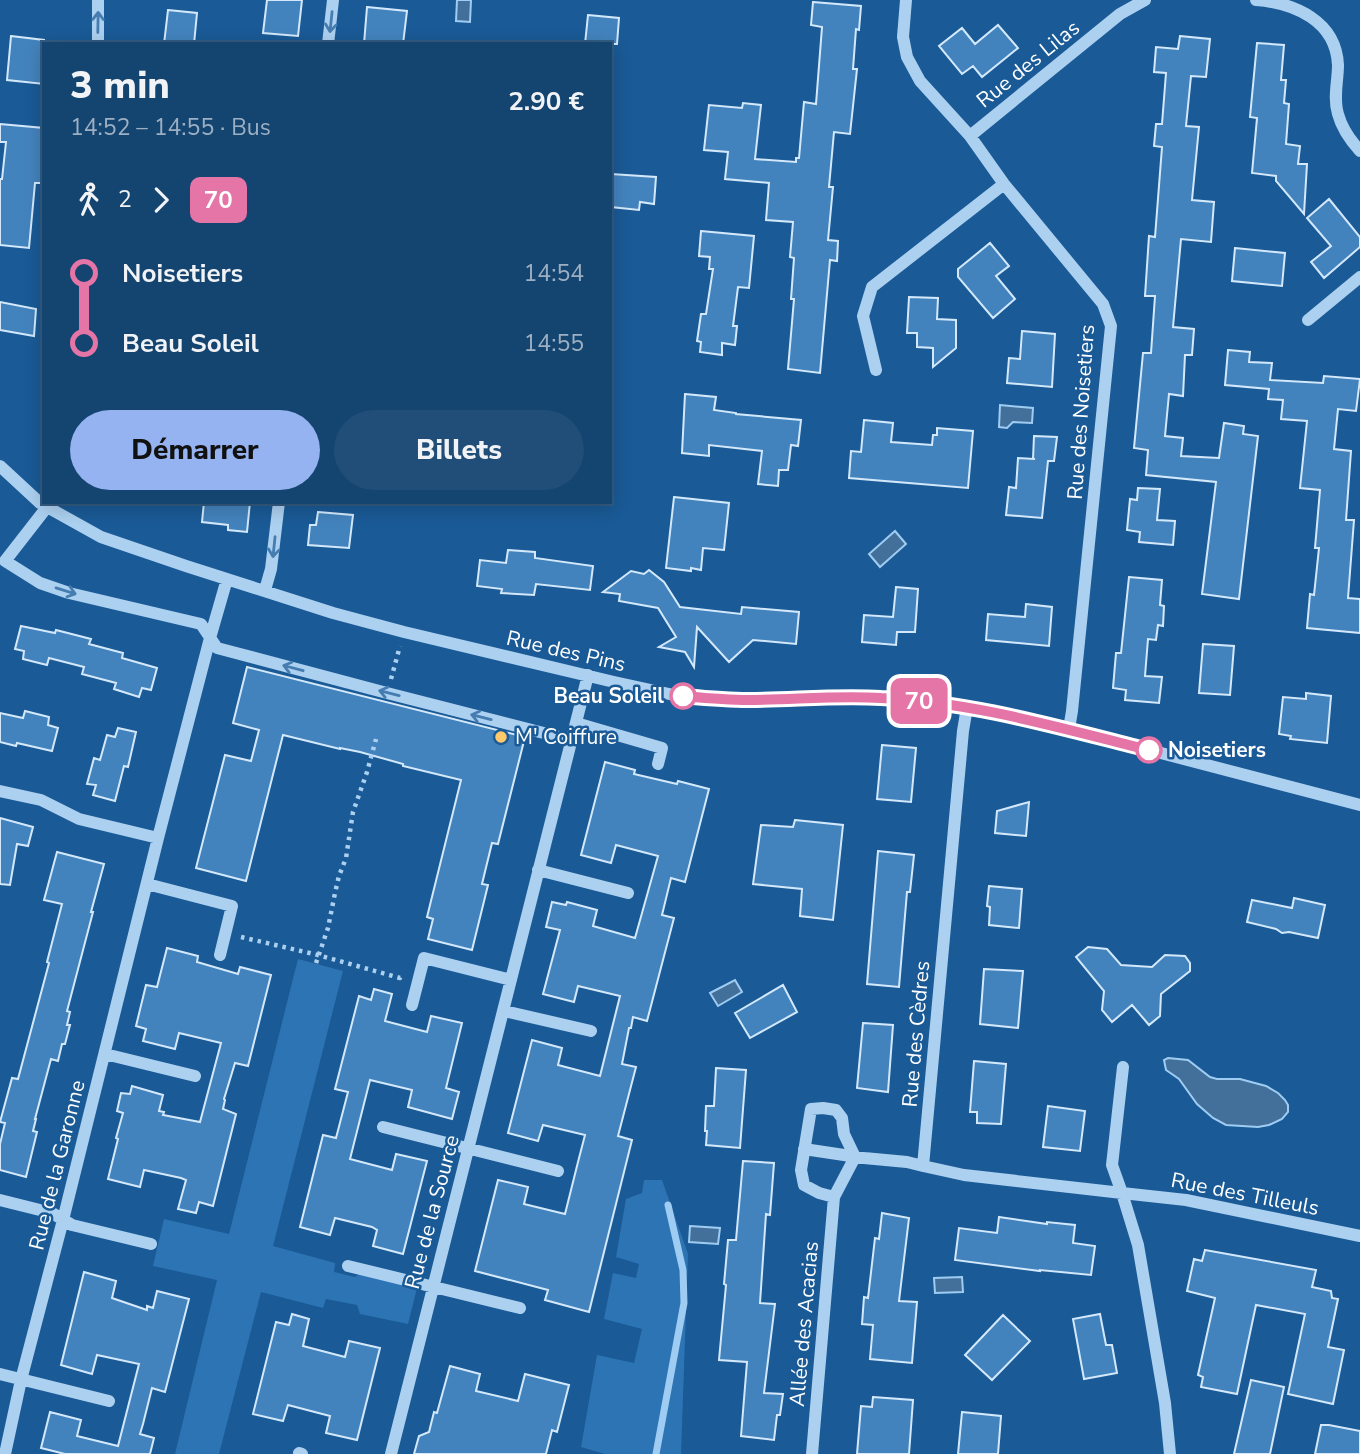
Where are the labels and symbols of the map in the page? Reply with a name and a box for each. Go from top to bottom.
one-way arrow [324,10,337,33]
one-way arrow [91,11,105,34]
street label: Rue des Lilas [971,14,1085,114]
street label: Rue des Noisetiers [1061,323,1101,501]
one-way arrow [267,535,280,558]
one-way arrow [55,586,77,599]
street label: Rue des Pins [504,624,628,678]
one-way arrow [283,661,305,674]
line badge: 70 [888,678,950,724]
place label: Beau Soleil [553,682,664,710]
marker: Beau Soleil [670,683,696,709]
one-way arrow [378,686,401,699]
one-way arrow [470,710,493,723]
place label: M' Coiffure [515,723,617,751]
marker: M' Coiffure [493,729,509,745]
place label: Noisetiers [1168,736,1266,764]
marker: Noisetiers [1136,737,1162,763]
street label: Rue des Cèdres [896,960,936,1108]
street label: Rue de la Garonne [22,1077,92,1253]
street label: Rue de la Source [398,1132,466,1292]
street label: Rue des Tilleuls [1169,1166,1321,1222]
street label: Allée des Acacias [783,1240,825,1408]

